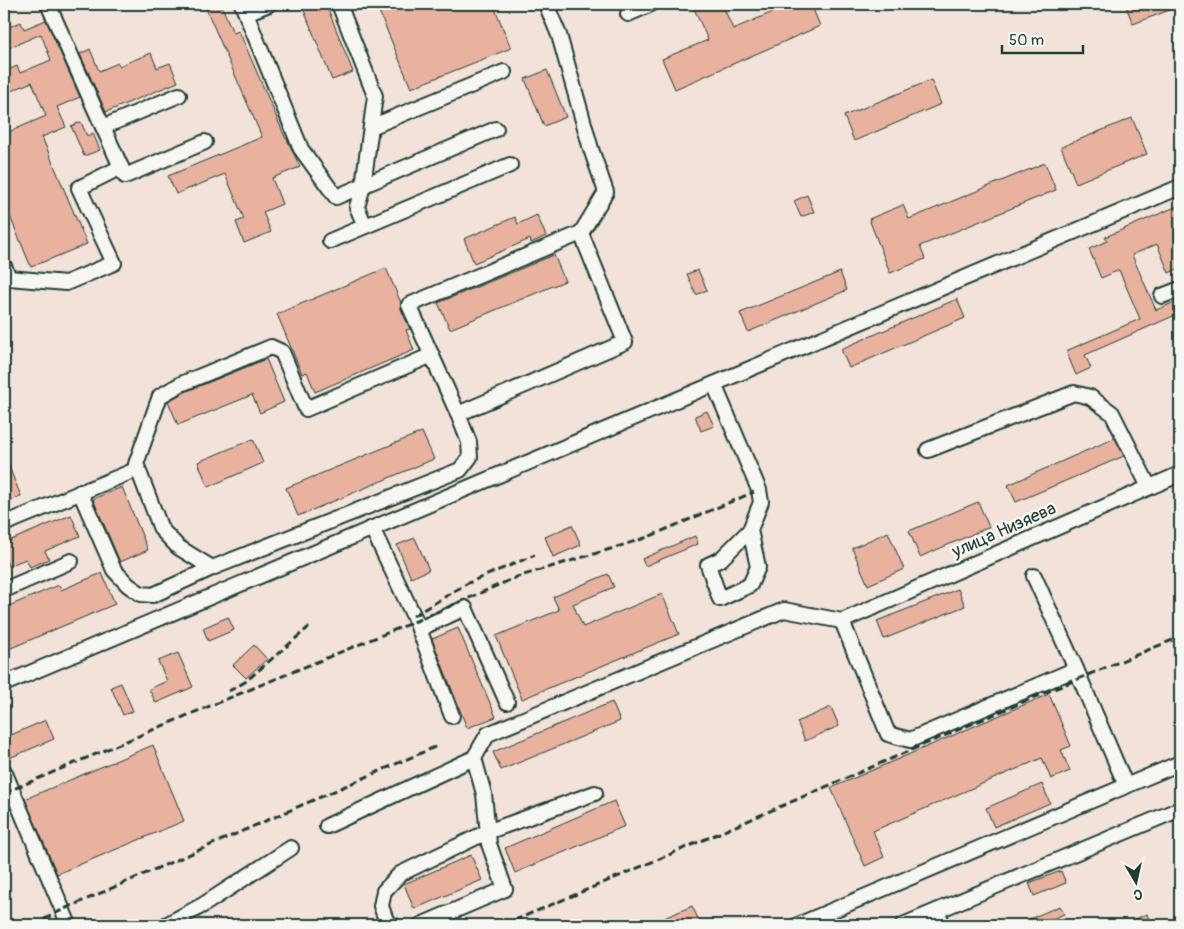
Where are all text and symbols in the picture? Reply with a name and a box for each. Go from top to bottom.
scale bar [1002,22,1083,54]
text: 50 m [1009,31,1044,50]
street label: улица Низяева [948,497,1060,564]
north arrow [1112,856,1162,906]
text: С [1132,885,1144,903]

